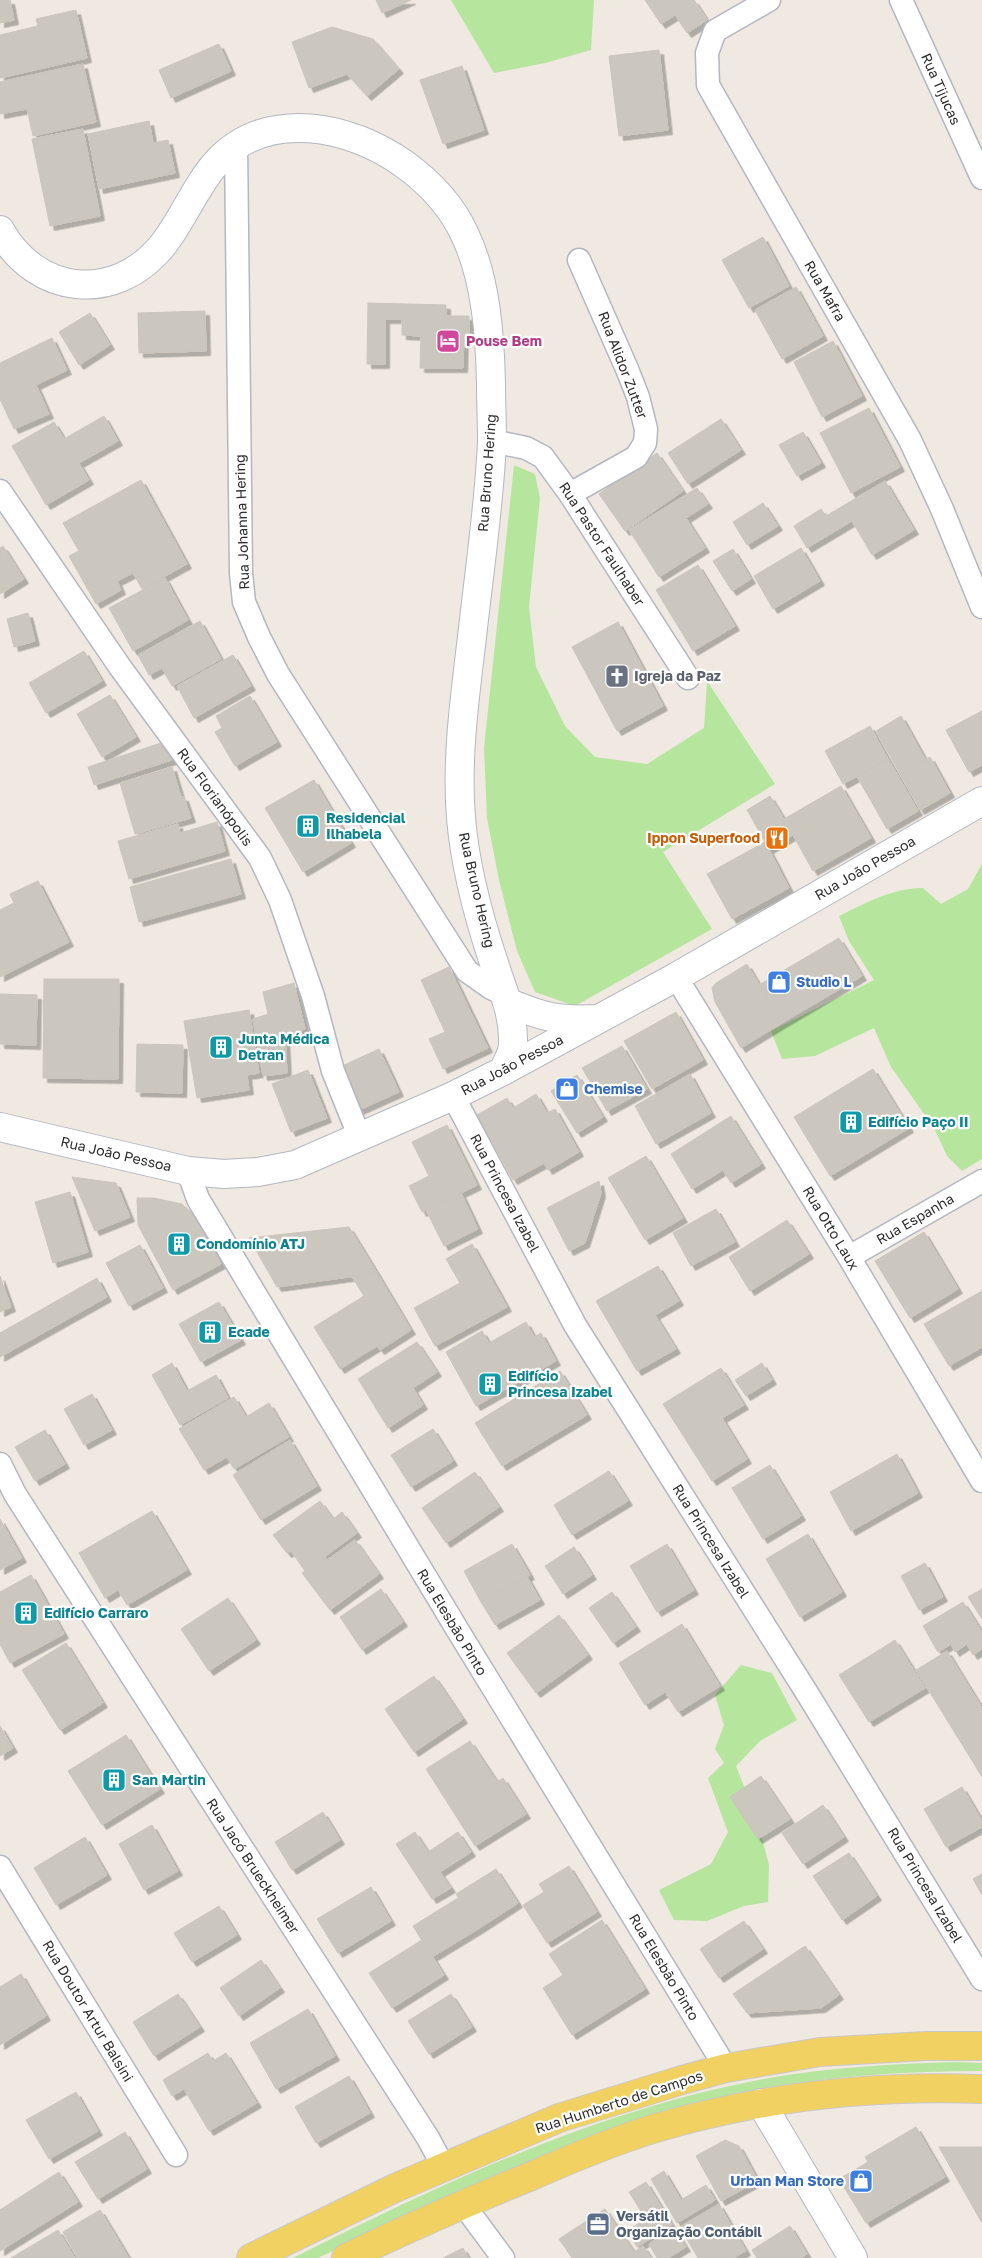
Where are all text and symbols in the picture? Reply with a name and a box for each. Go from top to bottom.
street label: Rua Tijucas [918,50,965,127]
street label: Rua Mafra [801,257,850,324]
street label: Rua Alidor Zutter [595,309,652,421]
hotel icon: Pouse Bem [435,328,461,354]
place label: Pouse Bem [466,332,542,349]
street label: Rua Bruno Hering [474,413,499,532]
street label: Rua Johanna Hering [231,454,252,590]
street label: Rua Pastor Faulhaber [556,479,649,609]
church icon: Igreja da Paz [604,663,630,689]
place label: Igreja da Paz [634,667,721,684]
street label: Rua Florianópolis [174,744,257,849]
place label: Residencial Ilhabela [326,809,406,842]
building icon: Residencial Ilhabela [295,813,321,839]
restaurant icon: Ippon Superfood [764,825,790,851]
place label: Ippon Superfood [647,829,760,846]
street label: Rua Bruno Hering [456,830,499,949]
street label: Rua João Pessoa [811,832,918,903]
shop icon: Studio L [766,969,792,995]
place label: Studio L [796,973,852,990]
place label: Junta Médica Detran [238,1030,329,1063]
street label: Rua João Pessoa [458,1030,566,1099]
building icon: Junta Médica Detran [208,1034,234,1060]
shop icon: Chemise [554,1076,580,1102]
place label: Chemise [584,1080,643,1097]
building icon: Edifício Paço II [838,1109,864,1135]
place label: Edifício Paço II [868,1113,969,1130]
street label: Rua Princesa Izabel [467,1131,544,1255]
street label: Rua João Pessoa [59,1132,173,1175]
street label: Rua Otto Laux [800,1183,863,1273]
street label: Rua Espanha [873,1190,957,1248]
building icon: Condomínio ATJ [166,1231,192,1257]
place label: Condomínio ATJ [196,1235,305,1252]
building icon: Ecade [197,1319,223,1345]
place label: Ecade [228,1323,270,1340]
place label: Edifício Princesa Izabel [508,1367,613,1400]
building icon: Edifício Princesa Izabel [477,1371,503,1397]
street label: Rua Princesa Izabel [669,1481,753,1601]
street label: Rua Elesbão Pinto [414,1565,491,1678]
building icon: Edifício Carraro [13,1600,39,1626]
place label: Edifício Carraro [44,1604,148,1621]
building icon: San Martin [101,1767,127,1793]
place label: San Martin [132,1771,206,1788]
street label: Rua Jacó Brueckheimer [203,1795,304,1937]
street label: Rua Princesa Izabel [884,1824,967,1945]
street label: Rua Elesbão Pinto [626,1910,703,2023]
street label: Rua Doutor Artur Balsini [39,1937,137,2085]
street label: Rua Humberto de Campos [533,2066,705,2137]
shop icon: Urban Man Store [848,2168,874,2194]
place label: Urban Man Store [730,2172,844,2189]
place label: Versátil Organização Contábil [616,2207,762,2240]
office icon: Versátil Organização Contábil [585,2211,611,2237]

